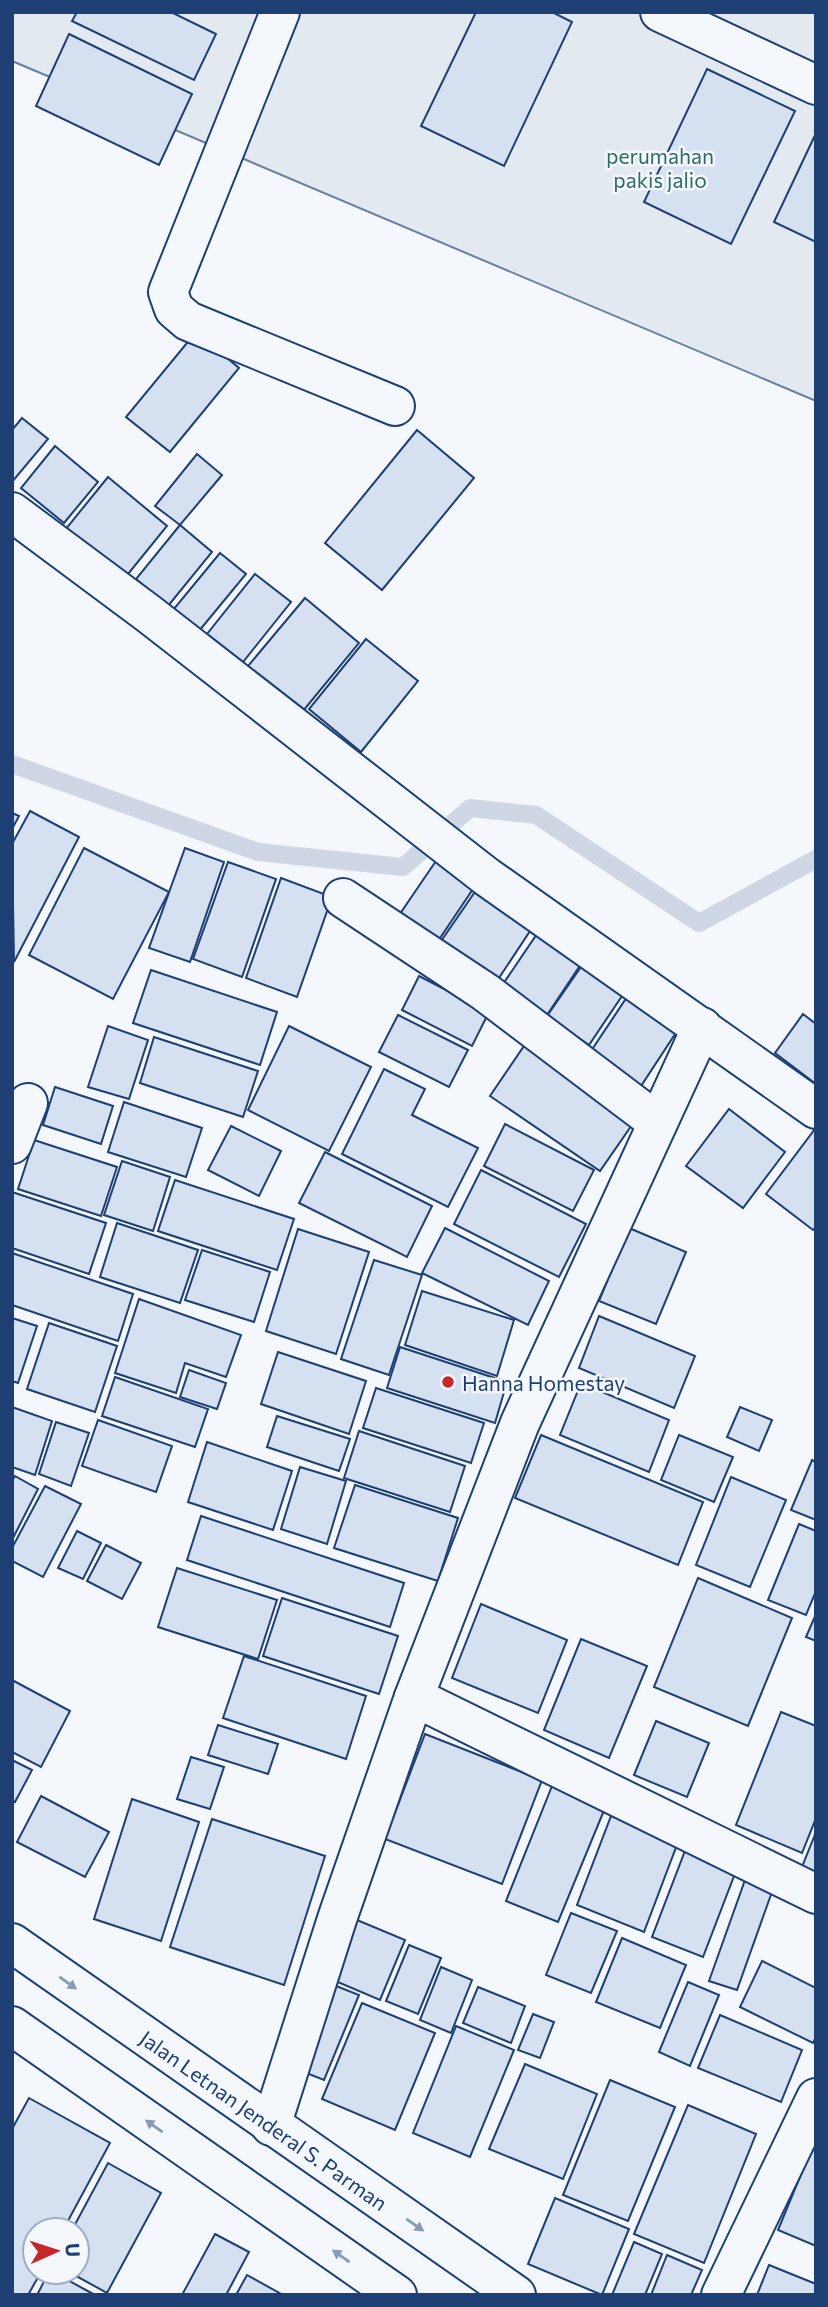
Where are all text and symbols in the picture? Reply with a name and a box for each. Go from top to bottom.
park label: perumahan pakis jalio [606,143,714,192]
place label: Hanna Homestay [462,1370,625,1395]
marker: Hanna Homestay [440,1374,456,1390]
one-way arrow [59,1976,77,1990]
street label: Jalan Letnan Jenderal S. Parman [135,2025,393,2215]
one-way arrow [145,2119,163,2133]
north arrow [21,2216,91,2286]
one-way arrow [406,2218,424,2232]
text: U [62,2243,85,2258]
one-way arrow [332,2249,350,2263]

